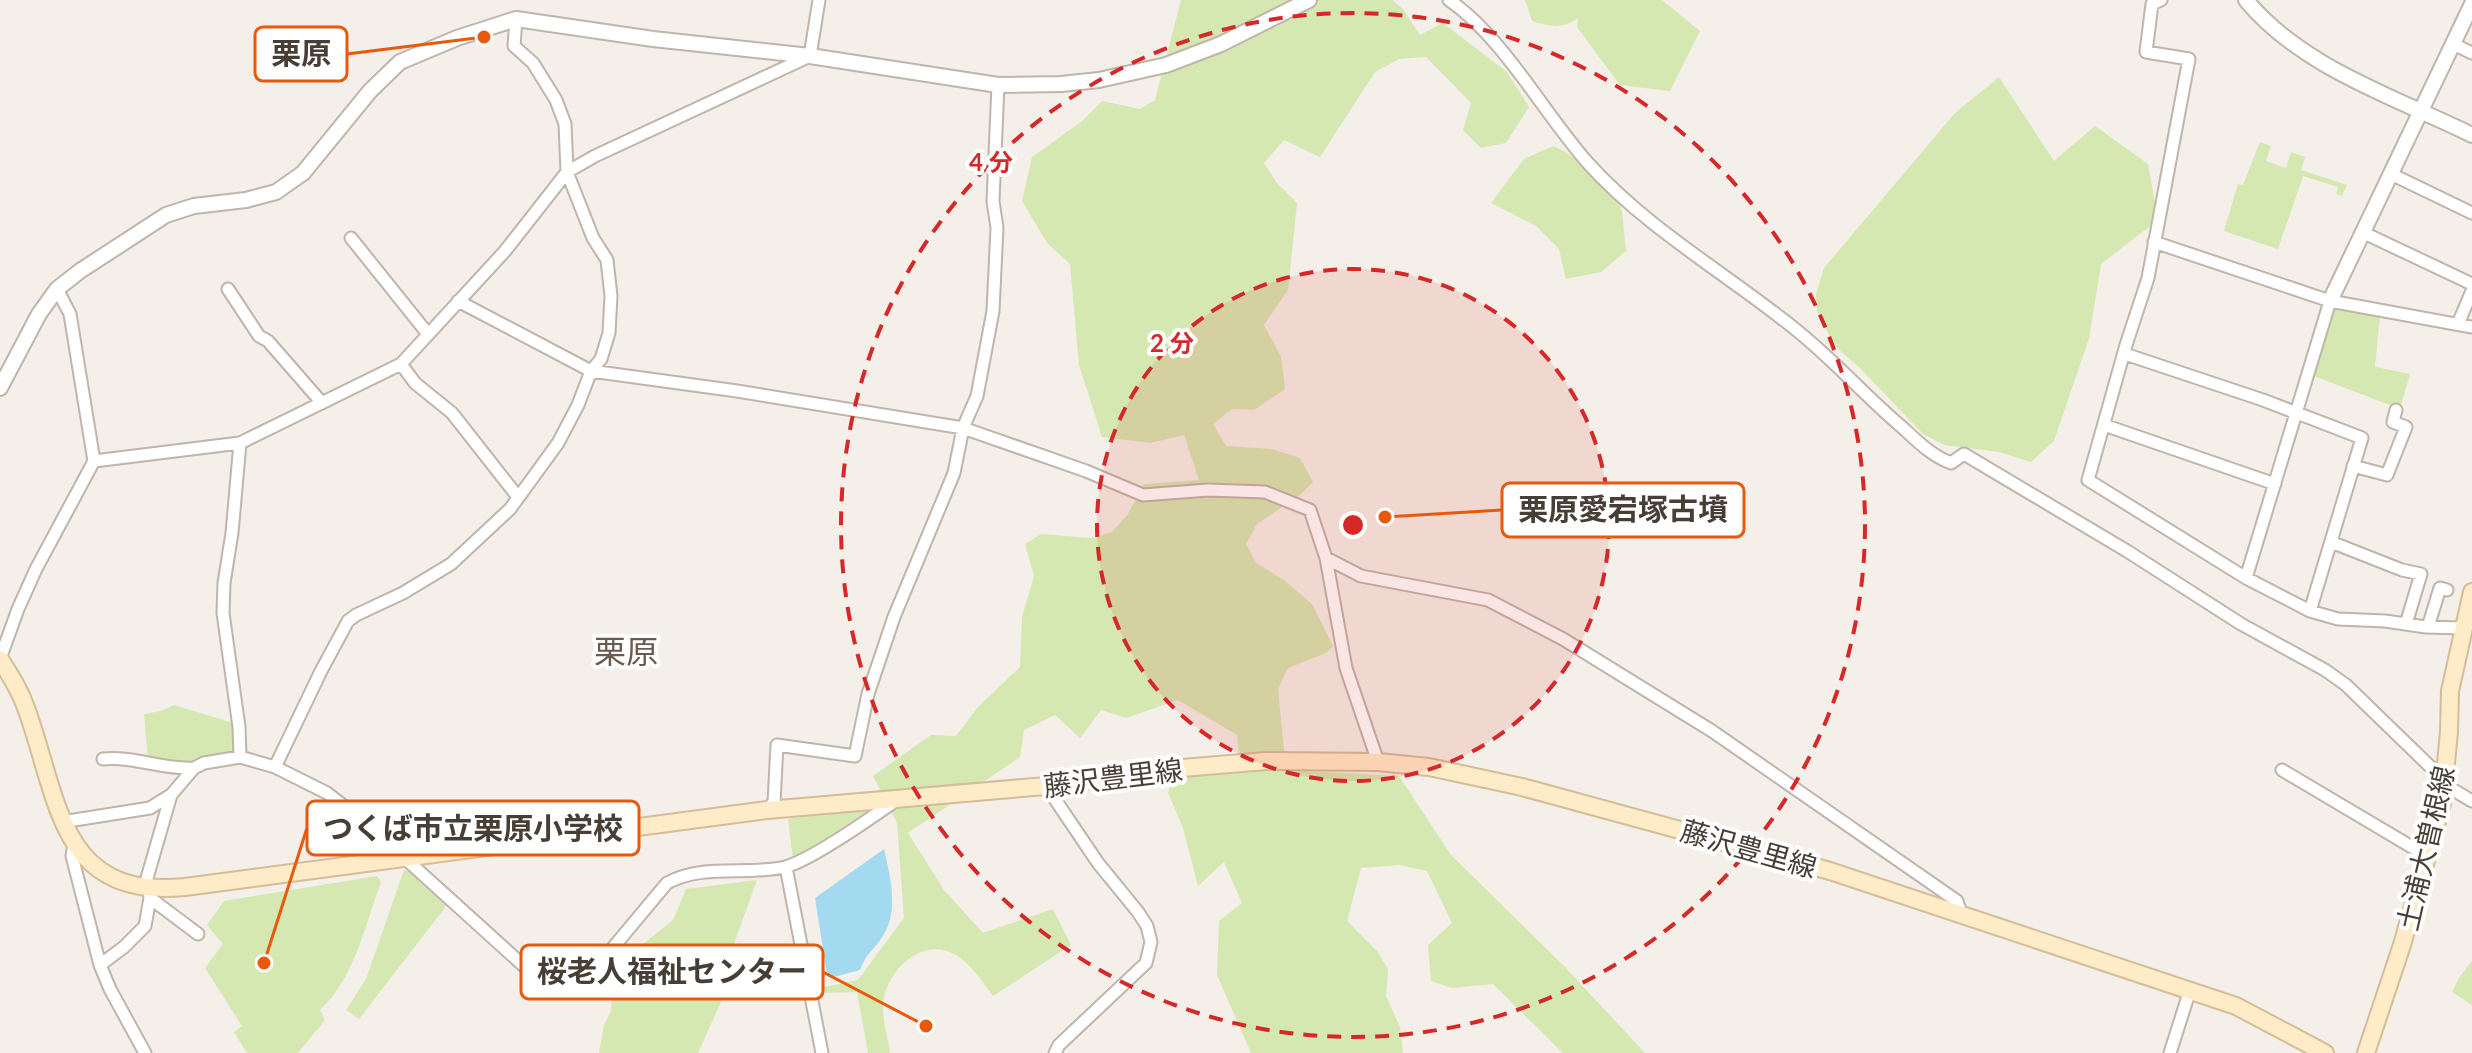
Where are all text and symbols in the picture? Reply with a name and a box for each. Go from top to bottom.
callout: 栗原 [255,27,347,81]
text: 栗原 [271,34,331,70]
text: 4 分 [969,147,1013,176]
text: 2 分 [1150,328,1194,357]
callout: 栗原愛宕塚古墳 [1502,483,1744,537]
text: 栗原愛宕塚古墳 [1518,490,1728,526]
centre of rings [1339,511,1367,539]
district label: 栗原 [594,631,658,670]
street label: 藤沢豊里線 [1041,752,1185,802]
street label: 土浦大曽根線 [2390,762,2460,934]
callout: つくば市立栗原小学校 [307,801,639,855]
text: つくば市立栗原小学校 [323,809,623,845]
street label: 藤沢豊里線 [1677,812,1821,884]
callout: 桜老人福祉センター [521,945,823,999]
text: 桜老人福祉センター [537,952,807,988]

